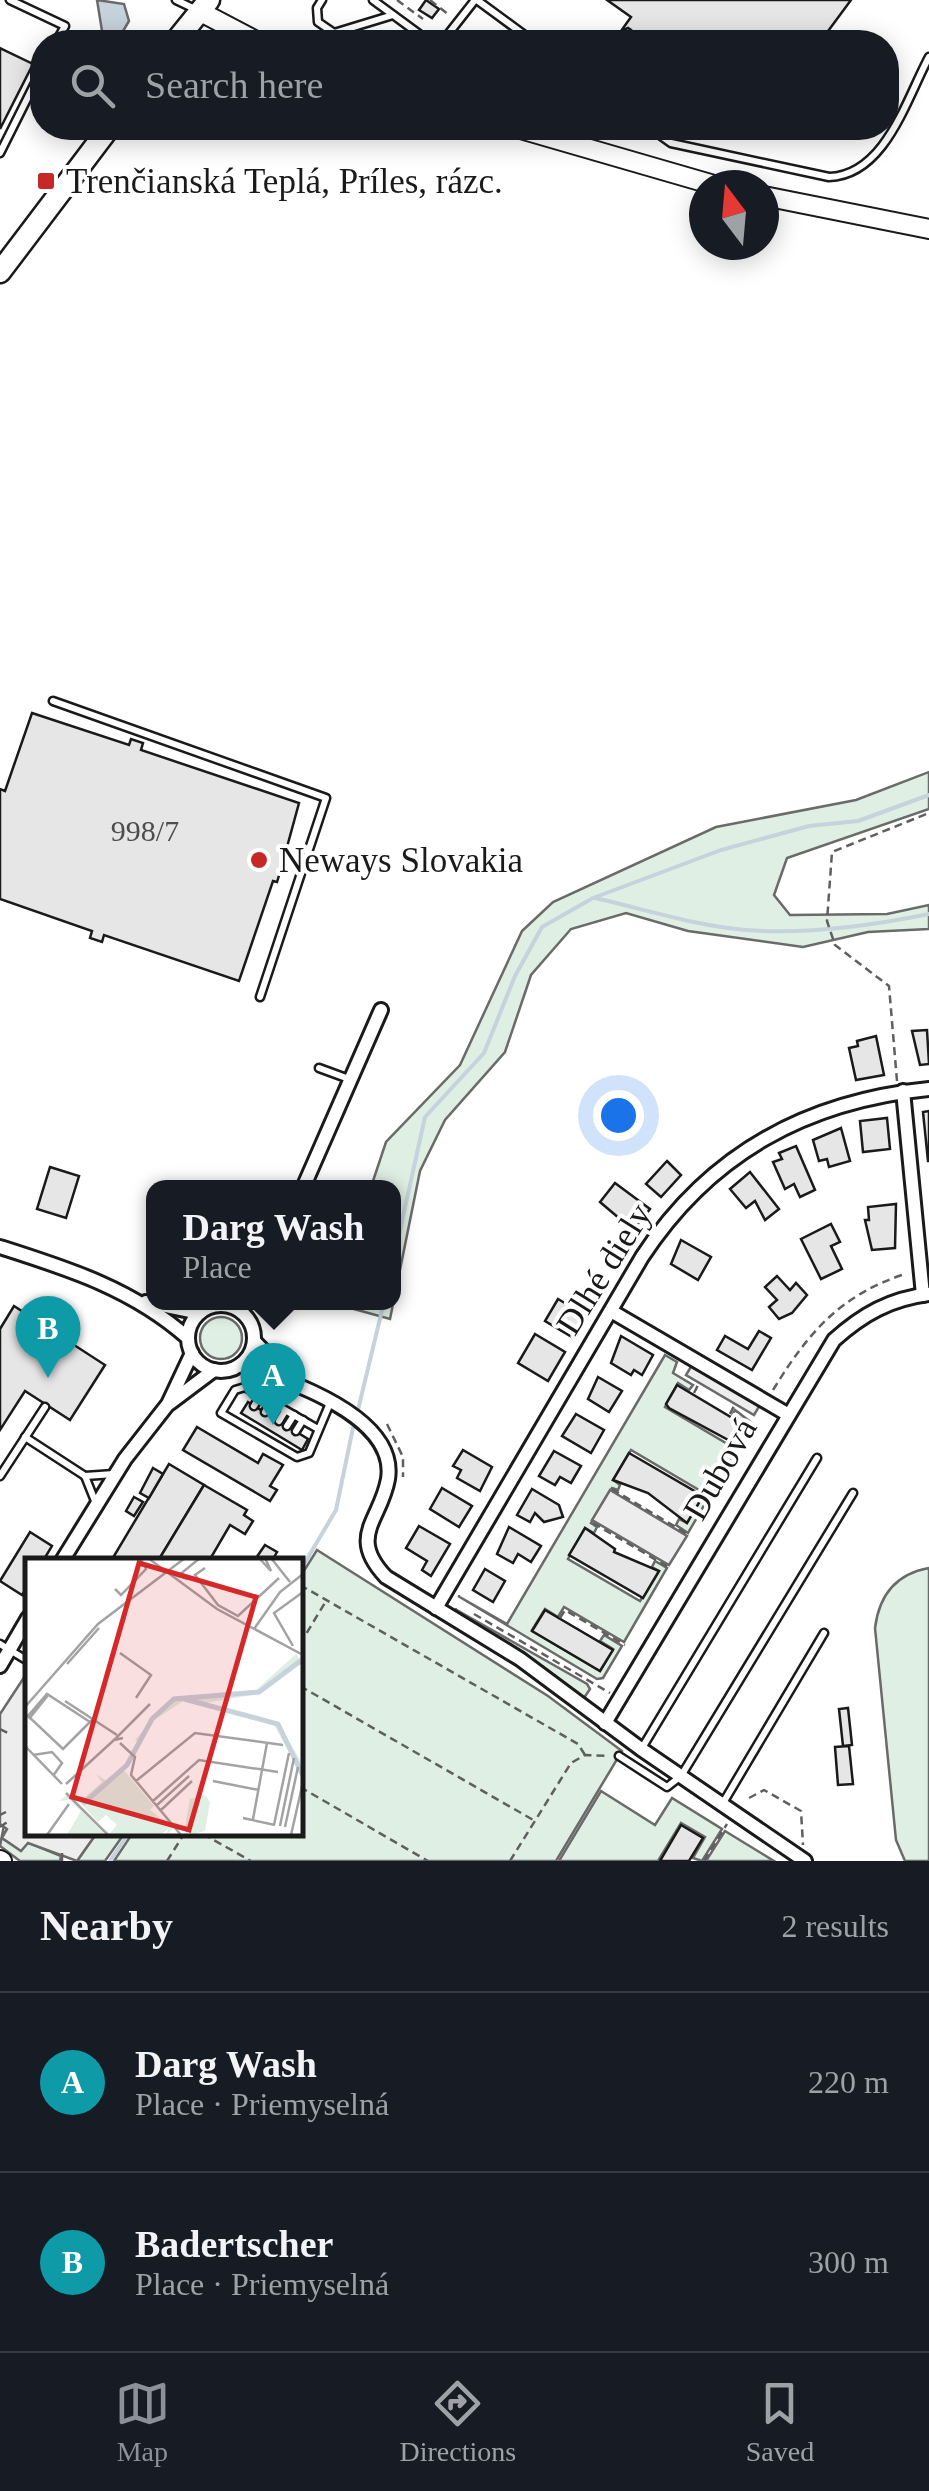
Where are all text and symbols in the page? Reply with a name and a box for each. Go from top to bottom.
search box [30,30,899,140]
icon: search [65,58,120,113]
text: Search here [145,64,323,106]
place label: Trenčianská Teplá, Príles, rázc. [66,162,503,201]
marker: Trenčianská Teplá, Príles, rázc. [35,170,57,192]
north arrow [689,170,779,260]
house number: 998/7 [111,814,179,847]
place label: Neways Slovakia [279,841,523,880]
marker: Neways Slovakia [248,849,270,871]
your location [593,1090,644,1141]
popup [146,1180,401,1310]
street label: Dlhé diely [549,1196,660,1342]
text: Darg Wash [183,1206,364,1248]
text: Place [183,1249,252,1285]
pin: B [15,1296,80,1378]
pin: A [240,1342,306,1425]
street label: Dubová [675,1411,765,1527]
inset map [25,1558,302,1836]
text: Nearby [40,1903,173,1949]
text: 2 results [781,1908,889,1944]
text: Darg Wash [135,2043,317,2085]
text: A [61,2064,84,2100]
text: 220 m [808,2064,889,2100]
text: Place · Priemyselná [135,2086,389,2122]
text: Badertscher [135,2223,333,2265]
text: B [62,2244,83,2280]
text: 300 m [808,2244,889,2280]
text: Place · Priemyselná [135,2266,389,2302]
tab: Map [115,2376,170,2468]
tab: Directions [399,2376,516,2468]
tab: Saved [746,2376,814,2468]

